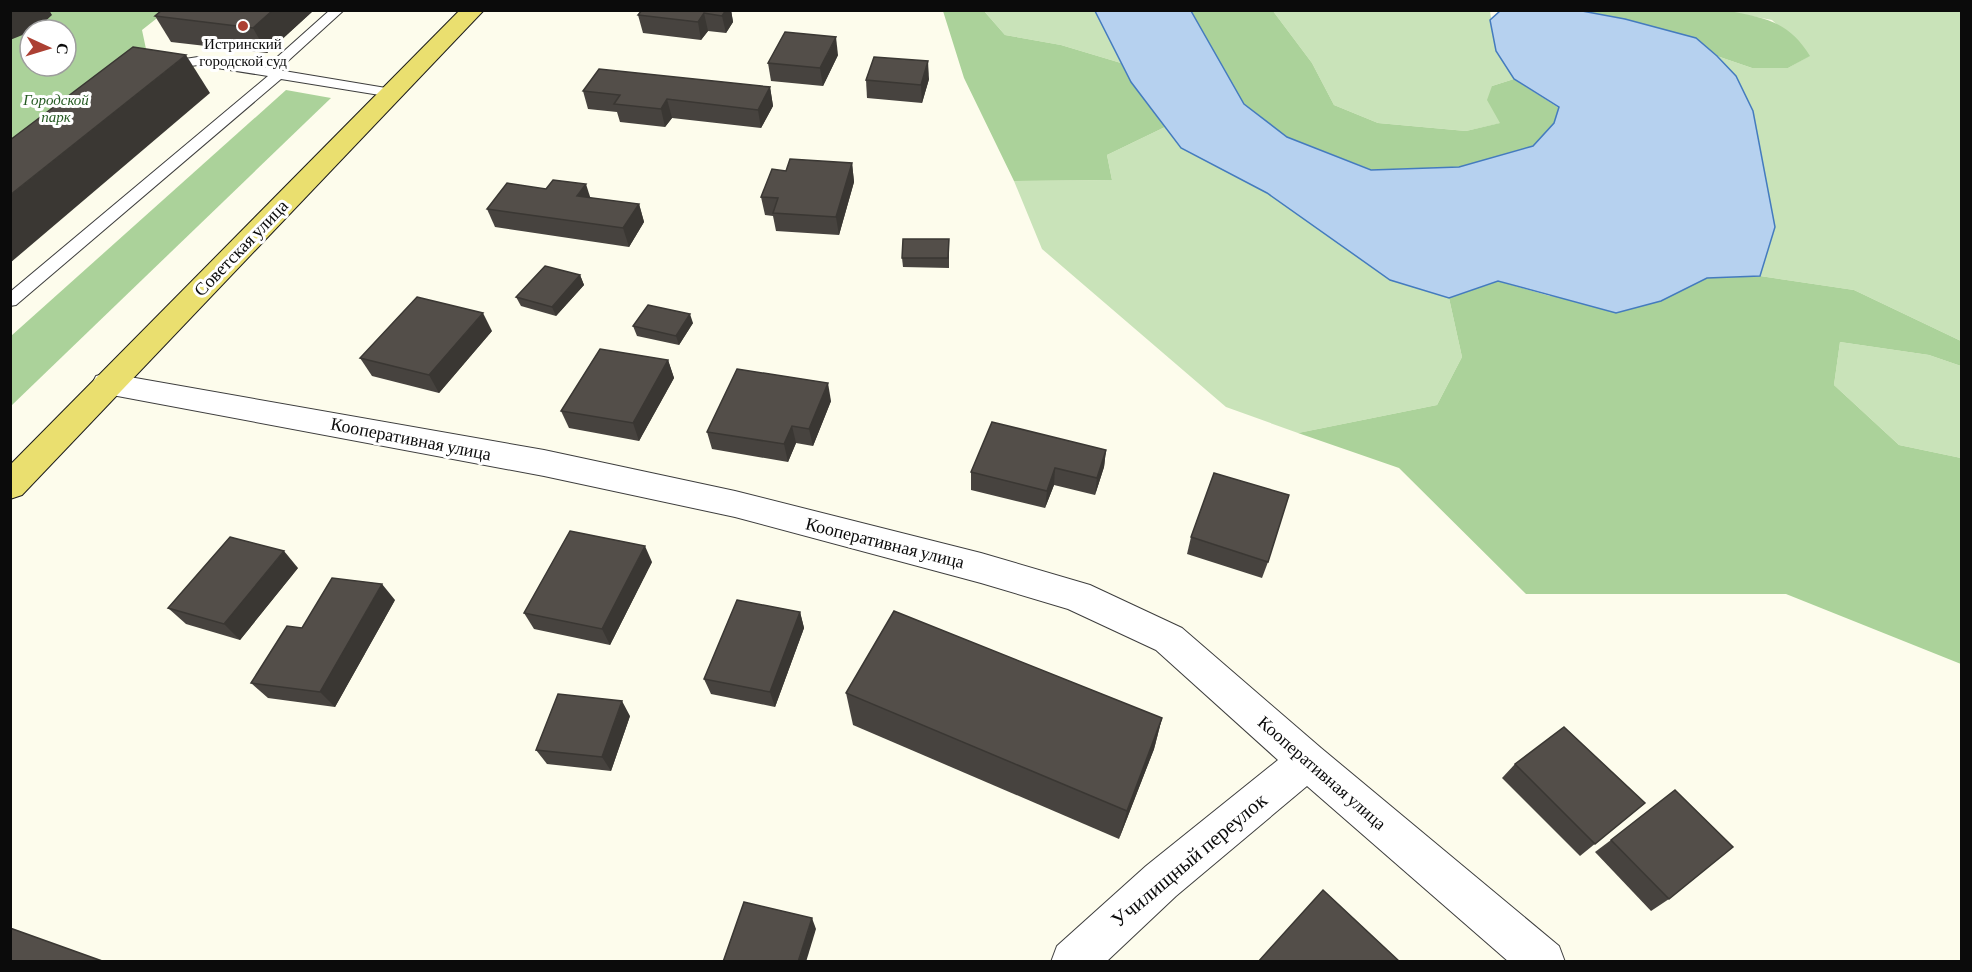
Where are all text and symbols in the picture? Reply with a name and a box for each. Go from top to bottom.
north arrow [18,18,78,78]
marker: Истринский городской суд [236,19,250,33]
place label: Истринский городской суд [199,36,287,69]
text: С [54,43,71,55]
park label: Городской парк [22,92,89,125]
street label: Советская улица [190,196,292,300]
street label: Кооперативная улица [329,414,493,464]
street label: Кооперативная улица [804,514,966,572]
street label: Кооперативная улица [1254,712,1390,834]
street label: Училищный переулок [1106,787,1272,932]

